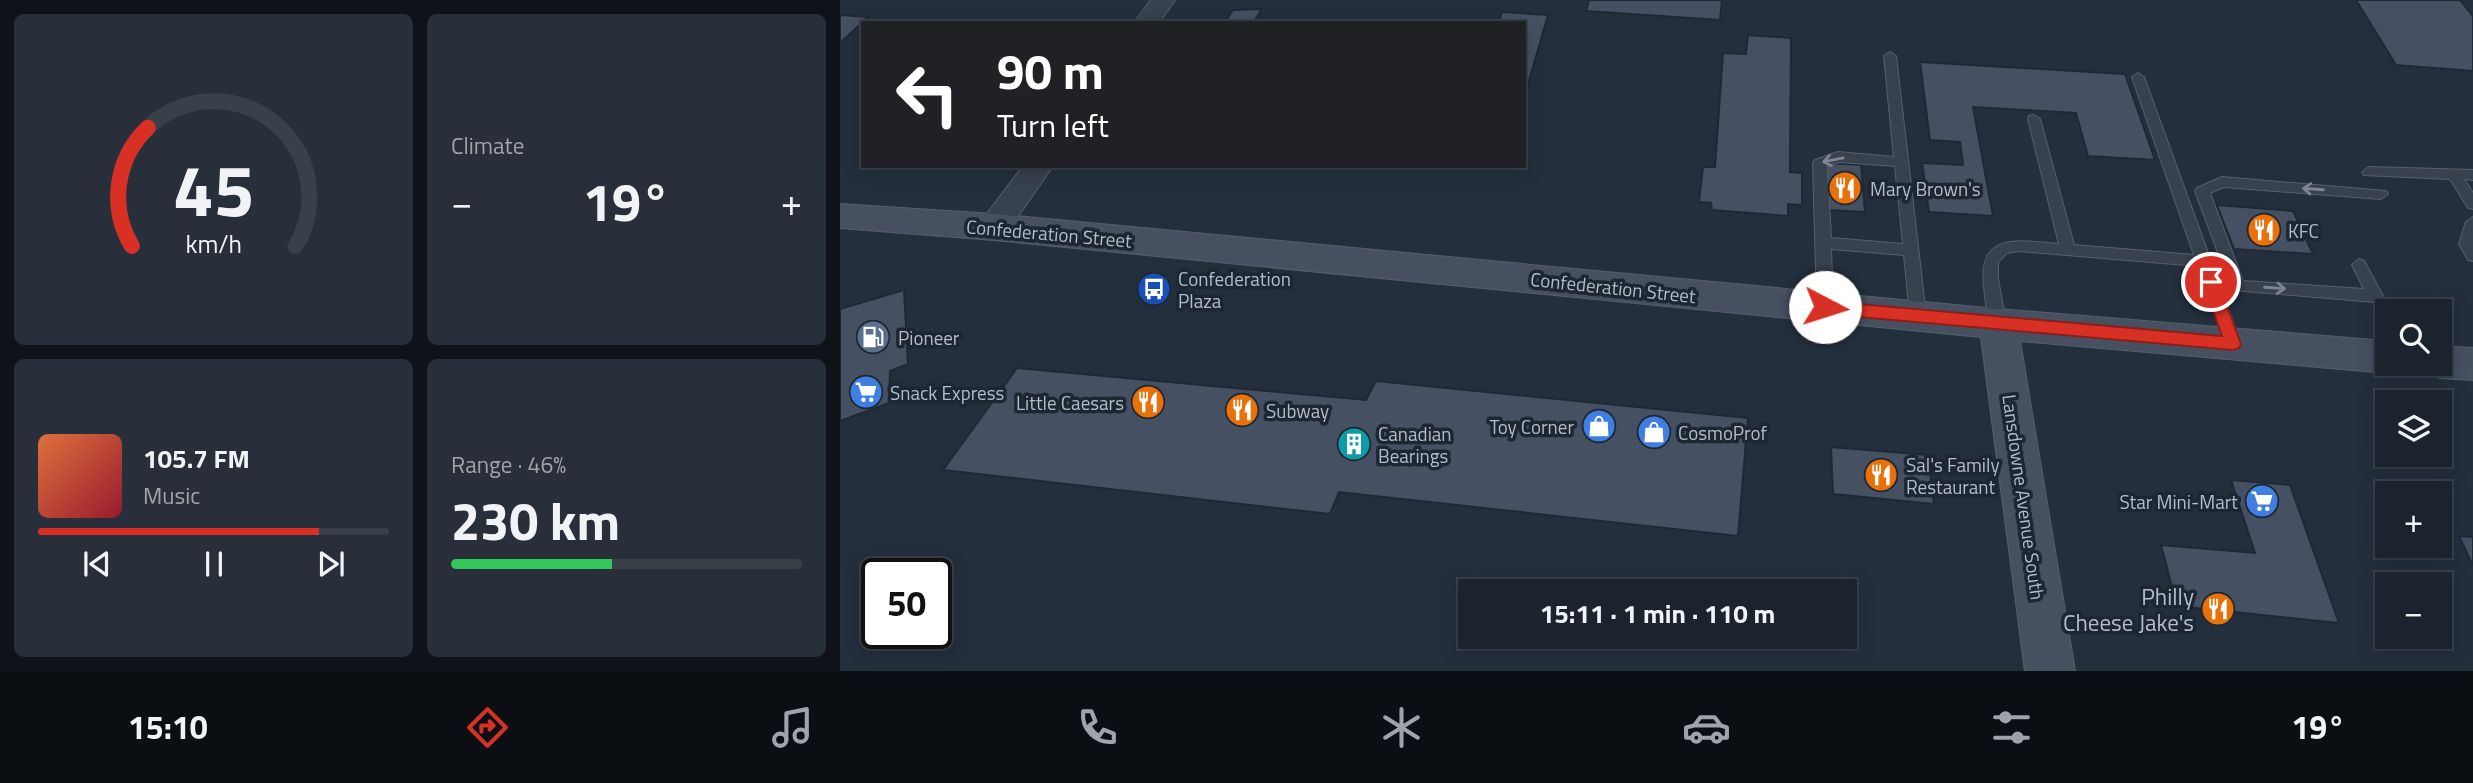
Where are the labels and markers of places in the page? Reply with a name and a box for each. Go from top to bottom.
restaurant icon: Mary Brown's [1826,169,1864,207]
place label: Mary Brown's [1870,174,1981,203]
restaurant icon: KFC [2245,211,2283,249]
place label: KFC [2288,216,2319,245]
pin [2181,252,2241,312]
place label: Confederation Plaza [1178,264,1291,315]
bus stop icon: Confederation Plaza [1135,270,1173,308]
fuel station icon: Pioneer [854,318,892,356]
place label: Pioneer [898,323,960,352]
supermarket icon: Snack Express [847,373,885,411]
place label: Snack Express [890,378,1005,407]
restaurant icon: Little Caesars [1129,383,1167,421]
place label: Little Caesars [1016,388,1124,417]
restaurant icon: Subway [1223,391,1261,429]
place label: Subway [1266,396,1329,425]
shop icon: Toy Corner [1580,407,1618,445]
place label: Toy Corner [1489,412,1574,441]
shop icon: CosmoProf [1635,413,1673,451]
place label: CosmoProf [1678,418,1768,447]
place label: Canadian Bearings [1378,419,1452,470]
building icon: Canadian Bearings [1335,425,1373,463]
place label: Sal's Family Restaurant [1906,450,2000,501]
restaurant icon: Sal's Family Restaurant [1862,456,1900,494]
supermarket icon: Star Mini-Mart [2243,482,2281,520]
place label: Star Mini-Mart [2119,487,2238,516]
place label: Philly Cheese Jake's [2063,579,2194,640]
restaurant icon: Philly Cheese Jake's [2199,590,2237,628]

